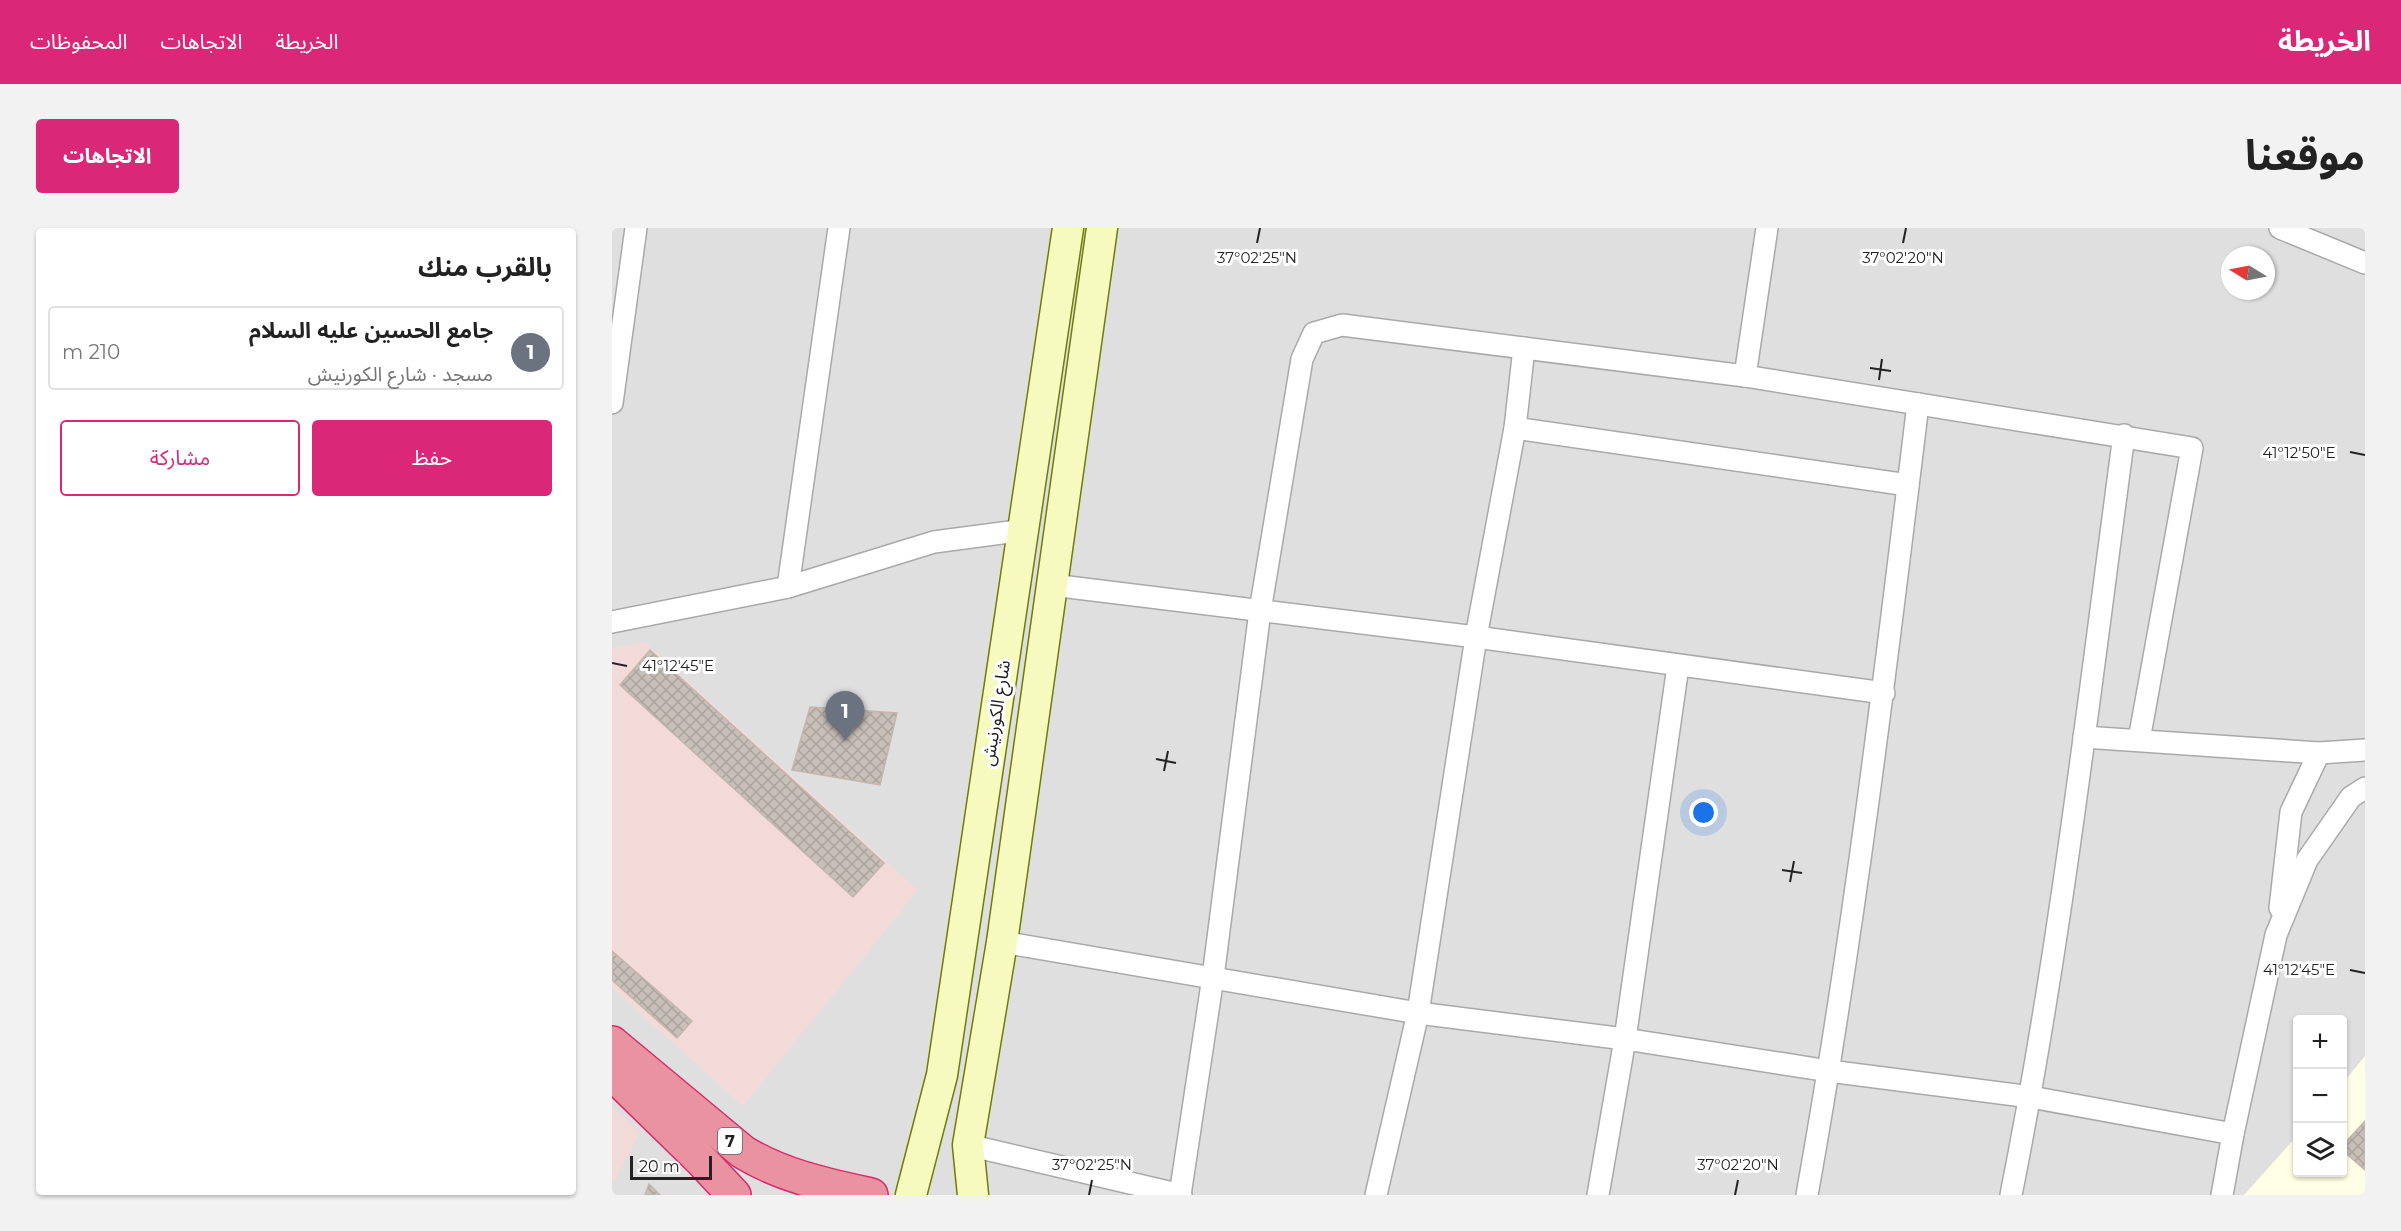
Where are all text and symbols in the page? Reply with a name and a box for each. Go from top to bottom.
text: الخريطة [2278,24,2371,58]
text: المحفوظات [30,29,127,54]
text: الاتجاهات [160,29,242,54]
text: الخريطة [275,29,338,54]
button: الاتجاهات [36,119,179,193]
text: موقعنا [2245,129,2365,181]
north arrow [2221,246,2275,300]
text: 37°02'25"N [1217,248,1297,267]
text: 37°02'20"N [1862,248,1944,267]
text: بالقرب منك [418,251,552,283]
text: جامع الحسين عليه السلام [249,317,493,344]
text: 210 m [62,340,120,364]
text: 1 [527,340,534,364]
text: مسجد · شارع الكورنيش [308,362,493,386]
button: مشاركة [60,420,300,496]
button: حفظ [312,420,552,496]
text: 41°12'50"E [2262,443,2336,462]
text: 41°12'45"E [642,656,714,675]
street label: شارع الكورنيش [977,658,1018,768]
pin: 1 [826,692,864,741]
your location [1689,798,1718,827]
text: 41°12'45"E [2263,960,2335,979]
map controls [2293,1015,2347,1177]
button: + [2293,1015,2347,1069]
button: − [2293,1069,2347,1123]
button: layers [2293,1123,2347,1177]
road number: 7 [718,1128,742,1154]
scale bar [630,1153,712,1180]
text: 37°02'25"N [1052,1155,1132,1174]
text: 37°02'20"N [1697,1155,1779,1174]
text: 20 m [639,1157,680,1176]

